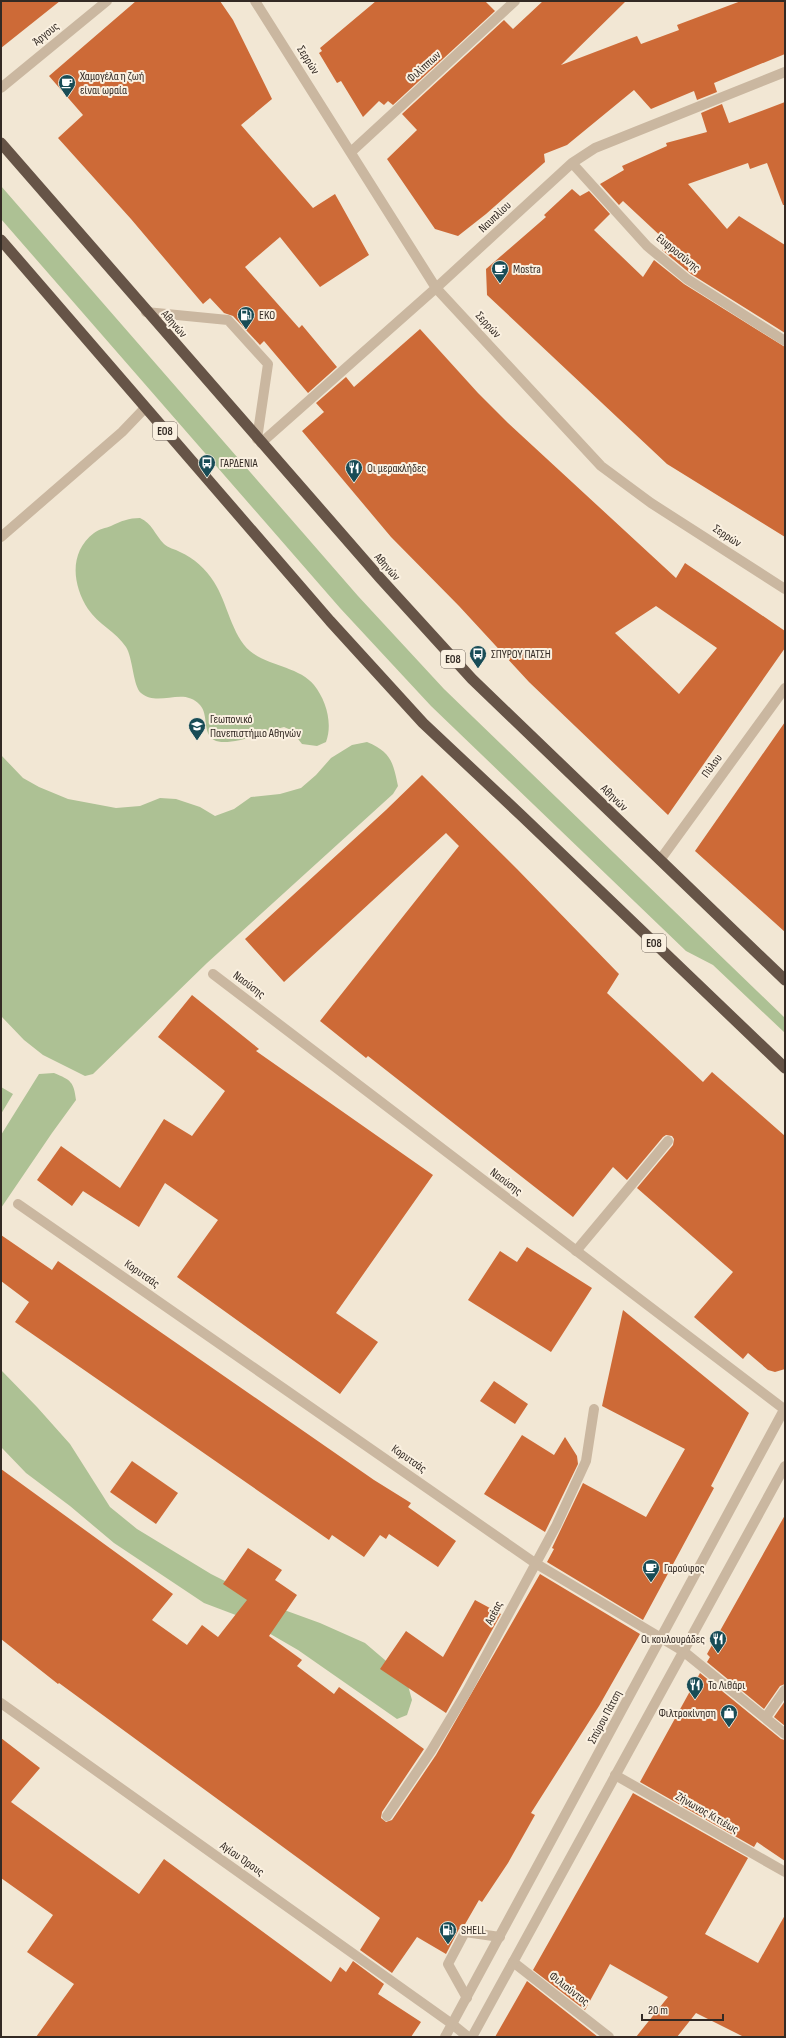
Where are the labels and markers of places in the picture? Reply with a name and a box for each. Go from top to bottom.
place label: Χαμογέλα η ζωή είναι ωραία [79,69,144,98]
cafe icon: Χαμογέλα η ζωή είναι ωραία [57,73,77,98]
cafe icon: Mostra [490,259,510,284]
place label: Mostra [513,262,541,277]
fuel station icon: EKO [236,305,256,330]
place label: EKO [259,308,275,323]
bus stop icon: ΓΑΡΔΕΝΙΑ [197,453,217,478]
place label: ΓΑΡΔΕΝΙΑ [220,456,258,471]
restaurant icon: Οι μερακλήδες [344,458,364,483]
place label: Οι μερακλήδες [367,461,426,476]
bus stop icon: ΣΠΥΡΟΥ ΠΑΤΣΗ [468,644,488,669]
place label: ΣΠΥΡΟΥ ΠΑΤΣΗ [491,647,551,662]
place label: Γεωπονικό Πανεπιστήμιο Αθηνών [210,712,301,741]
school or university icon: Γεωπονικό Πανεπιστήμιο Αθηνών [187,716,207,741]
cafe icon: Γαρούφος [641,1558,661,1583]
place label: Γαρούφος [664,1561,705,1576]
restaurant icon: Οι κουλουράδες [708,1629,728,1654]
place label: Οι κουλουράδες [641,1632,705,1647]
restaurant icon: Το Λιθάρι [685,1675,705,1700]
place label: Το Λιθάρι [708,1678,745,1693]
shop icon: Φιλτροκίνηση [719,1703,739,1728]
place label: Φιλτροκίνηση [658,1706,716,1721]
fuel station icon: SHELL [438,1920,458,1945]
place label: SHELL [461,1923,487,1938]

